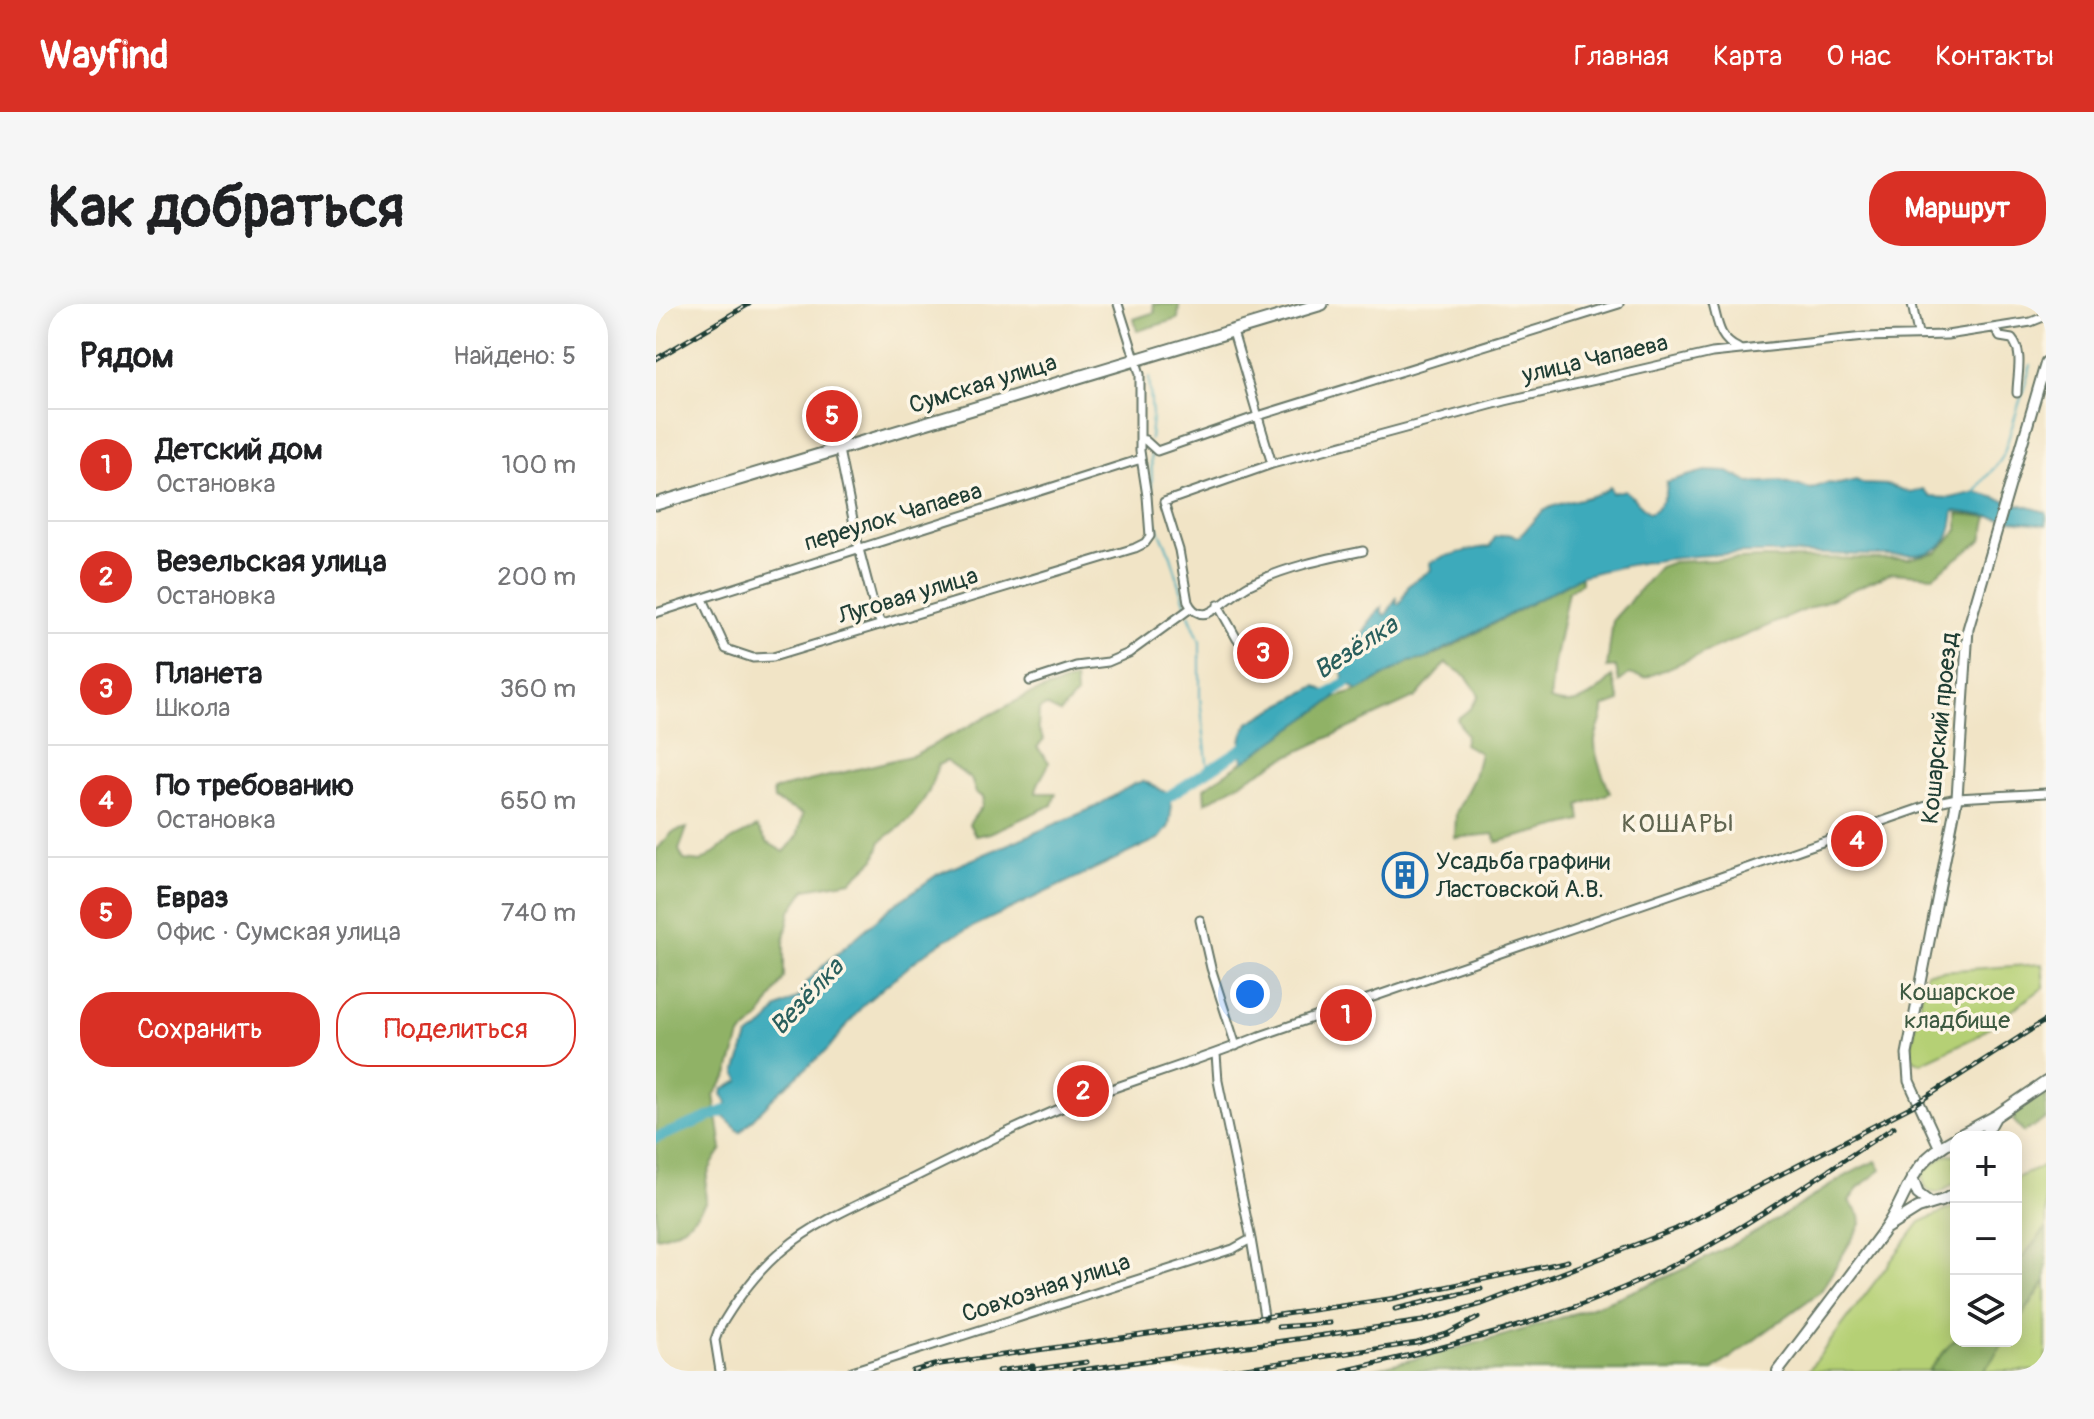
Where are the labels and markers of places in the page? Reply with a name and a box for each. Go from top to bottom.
pin: 5 [806,386,858,446]
pin: 3 [1237,623,1289,683]
pin: 4 [1831,811,1883,871]
place label: Усадьба графини Ластовской А.В. [1435,847,1611,904]
building icon: Усадьба графини Ластовской А.В. [1381,851,1429,899]
pin: 1 [1320,985,1372,1045]
pin: 2 [1057,1061,1109,1121]

